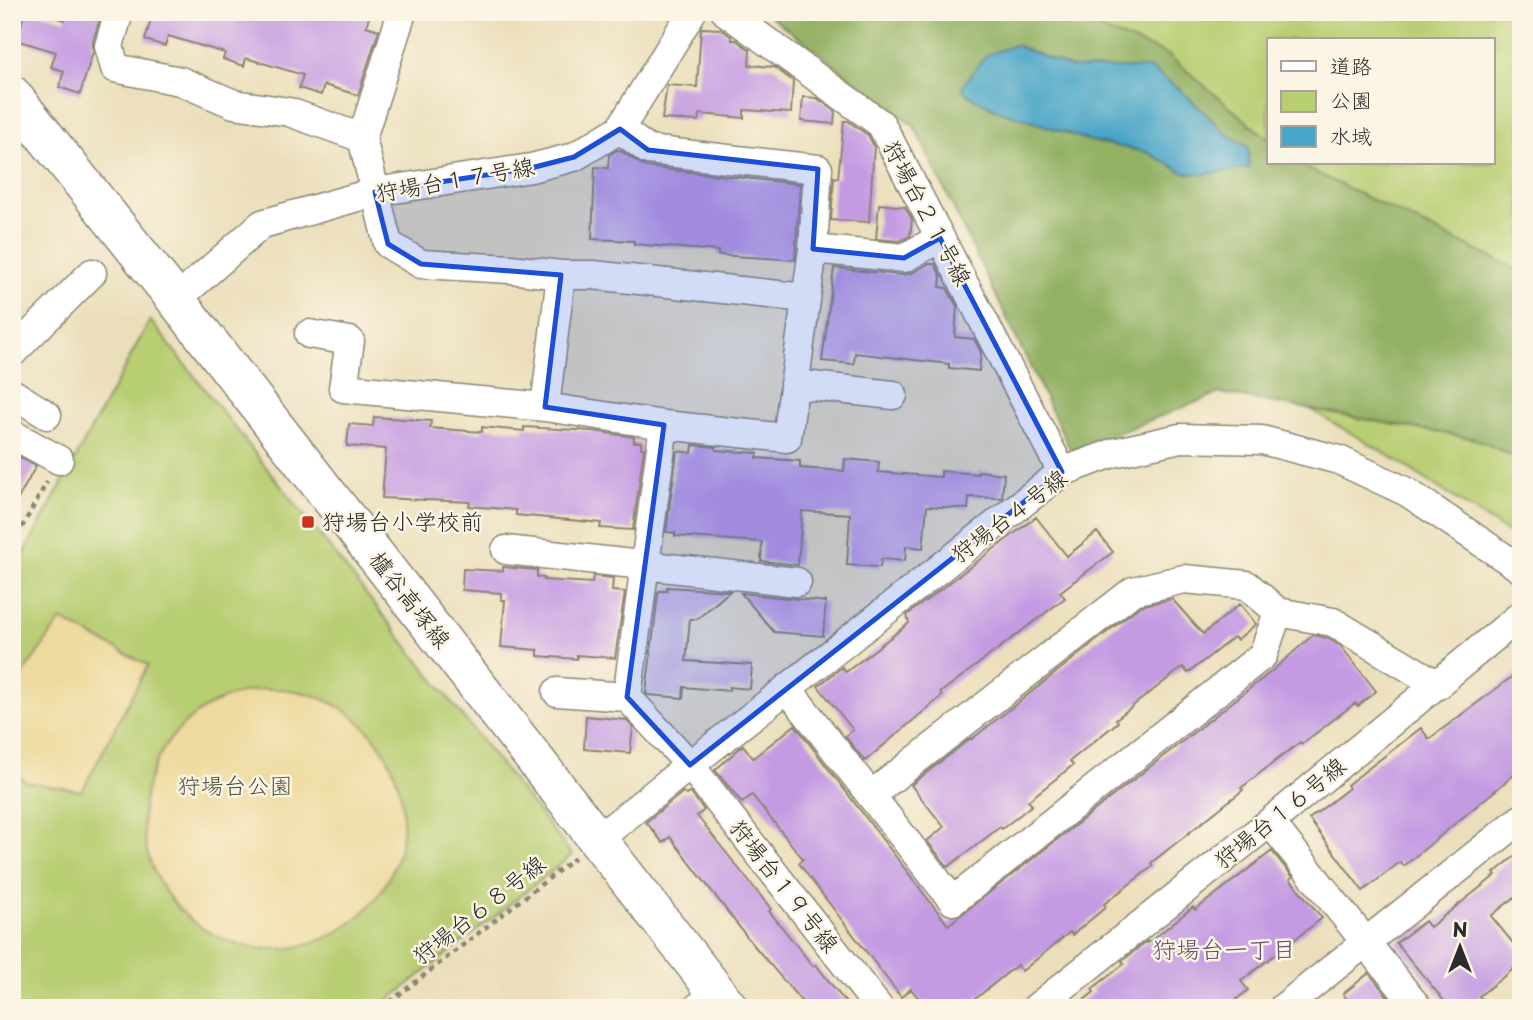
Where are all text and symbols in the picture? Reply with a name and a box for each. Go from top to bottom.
legend [1267,38,1494,164]
text: 道路 [1330,49,1372,81]
text: 公園 [1330,83,1372,115]
text: 水域 [1330,119,1372,151]
street label: 狩場台２１号線 [875,133,982,292]
street label: 狩場台１７号線 [372,147,537,210]
street label: 狩場台４号線 [942,459,1074,570]
place label: 狩場台小学校前 [322,503,483,538]
marker: 狩場台小学校前 [300,514,316,530]
street label: 櫨谷高塚線 [362,543,460,655]
street label: 狩場台１６号線 [1205,748,1353,876]
park label: 狩場台公園 [178,767,293,802]
street label: 狩場台１９号線 [722,811,849,959]
street label: 狩場台６８号線 [404,845,552,972]
north arrow [1424,912,1494,982]
text: N [1452,915,1468,943]
district label: 狩場台一丁目 [1152,930,1296,966]

